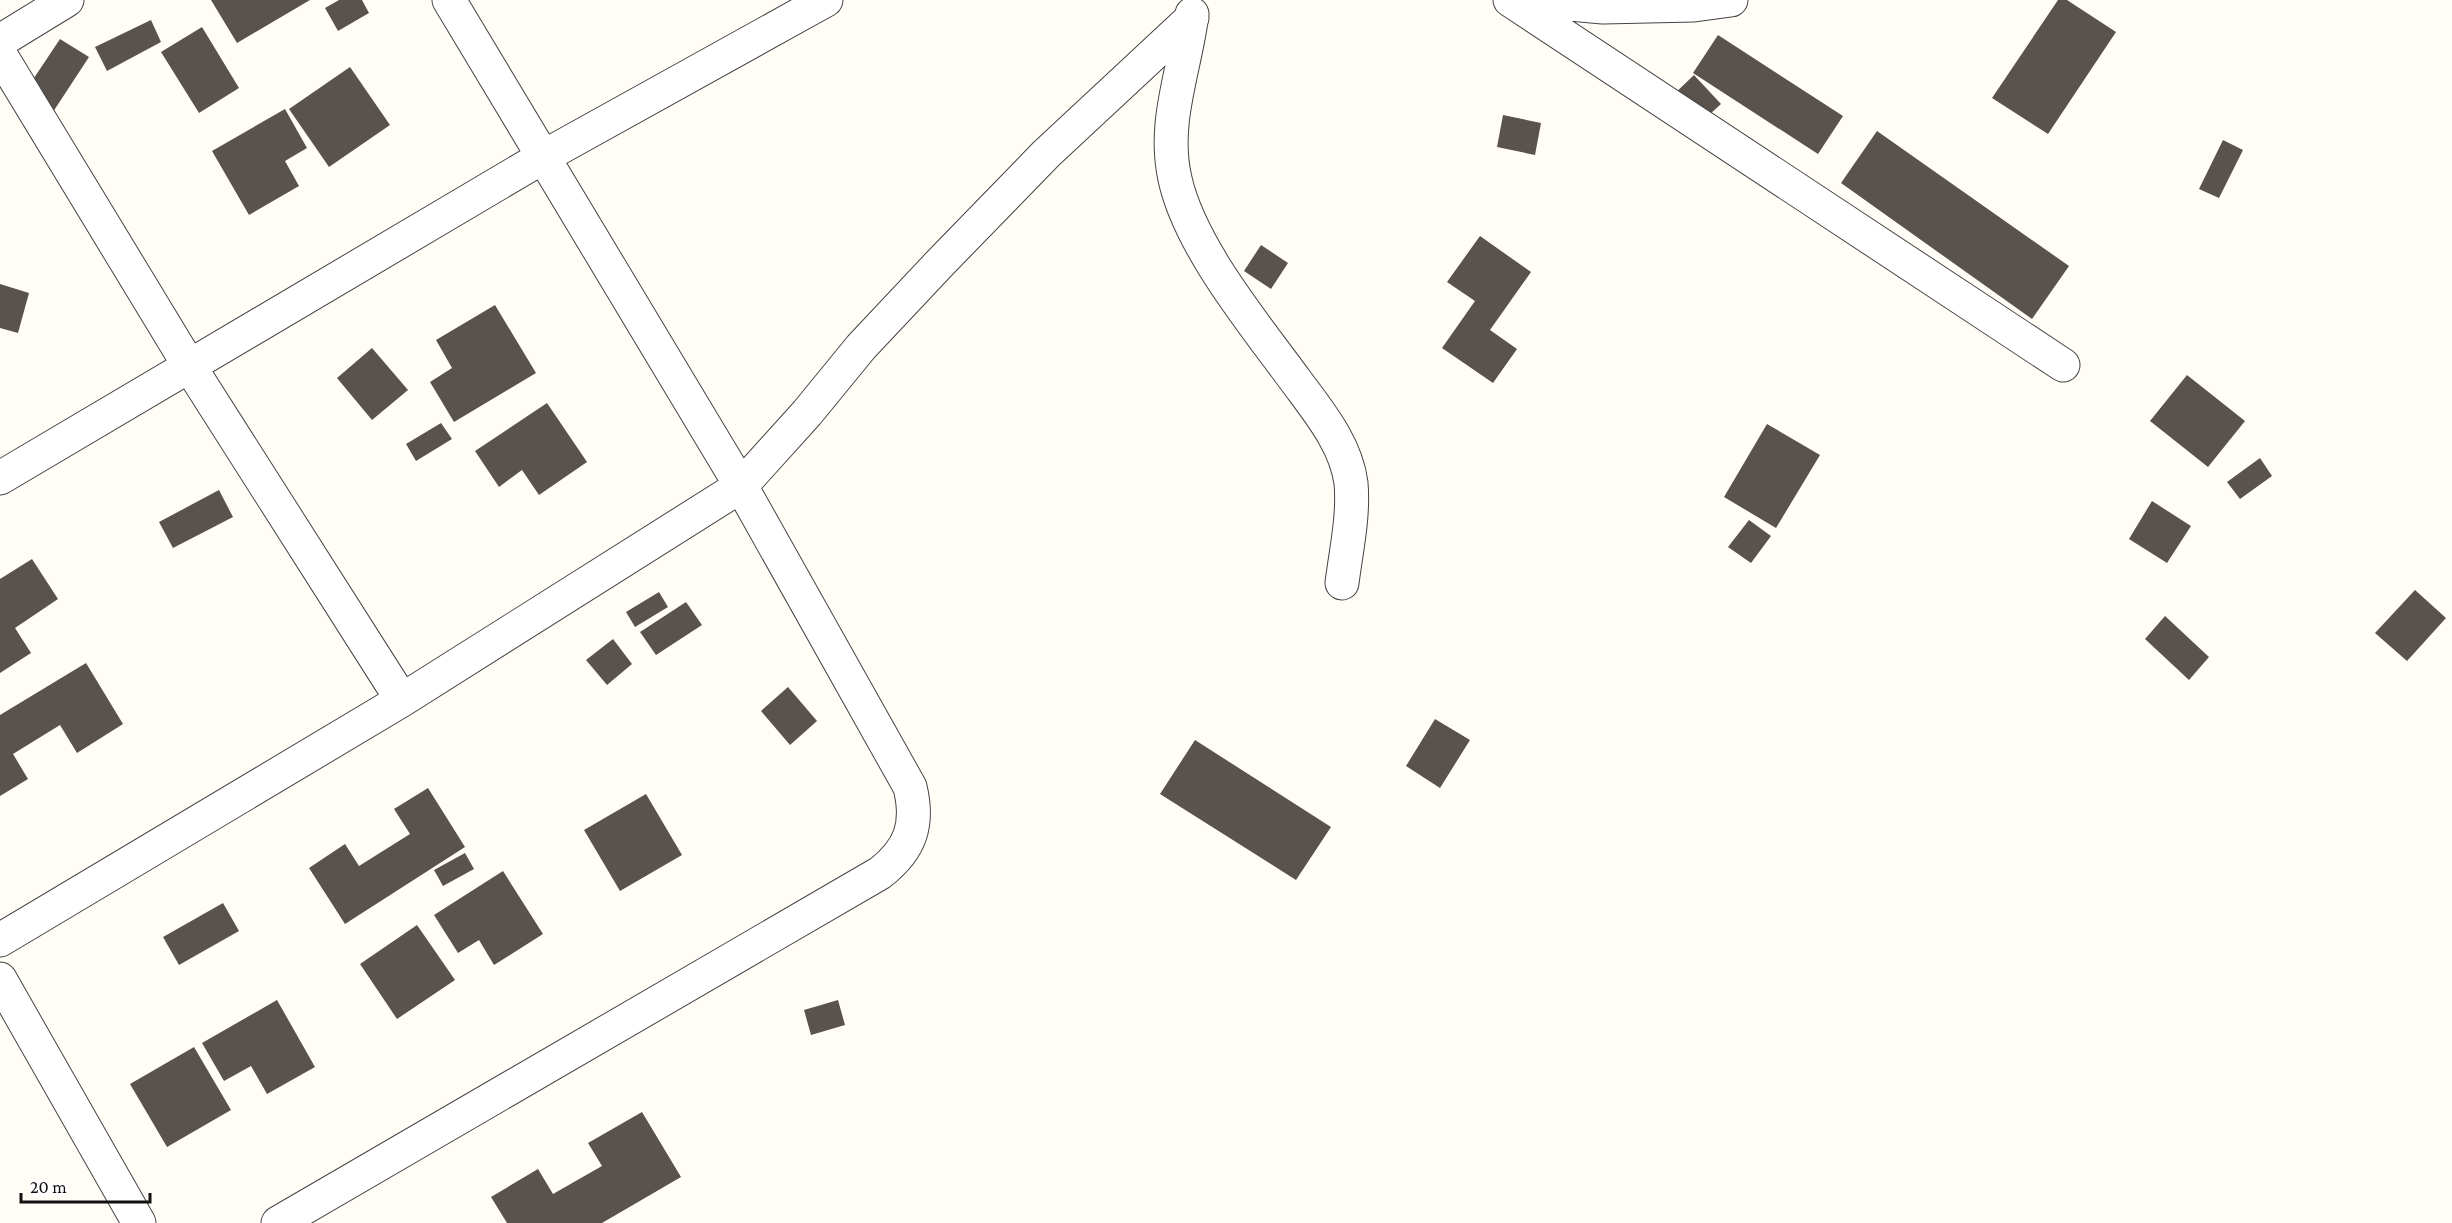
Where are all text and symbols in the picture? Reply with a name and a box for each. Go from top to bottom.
scale bar [21,1166,150,1204]
text: 20 m [30,1177,67,1197]

